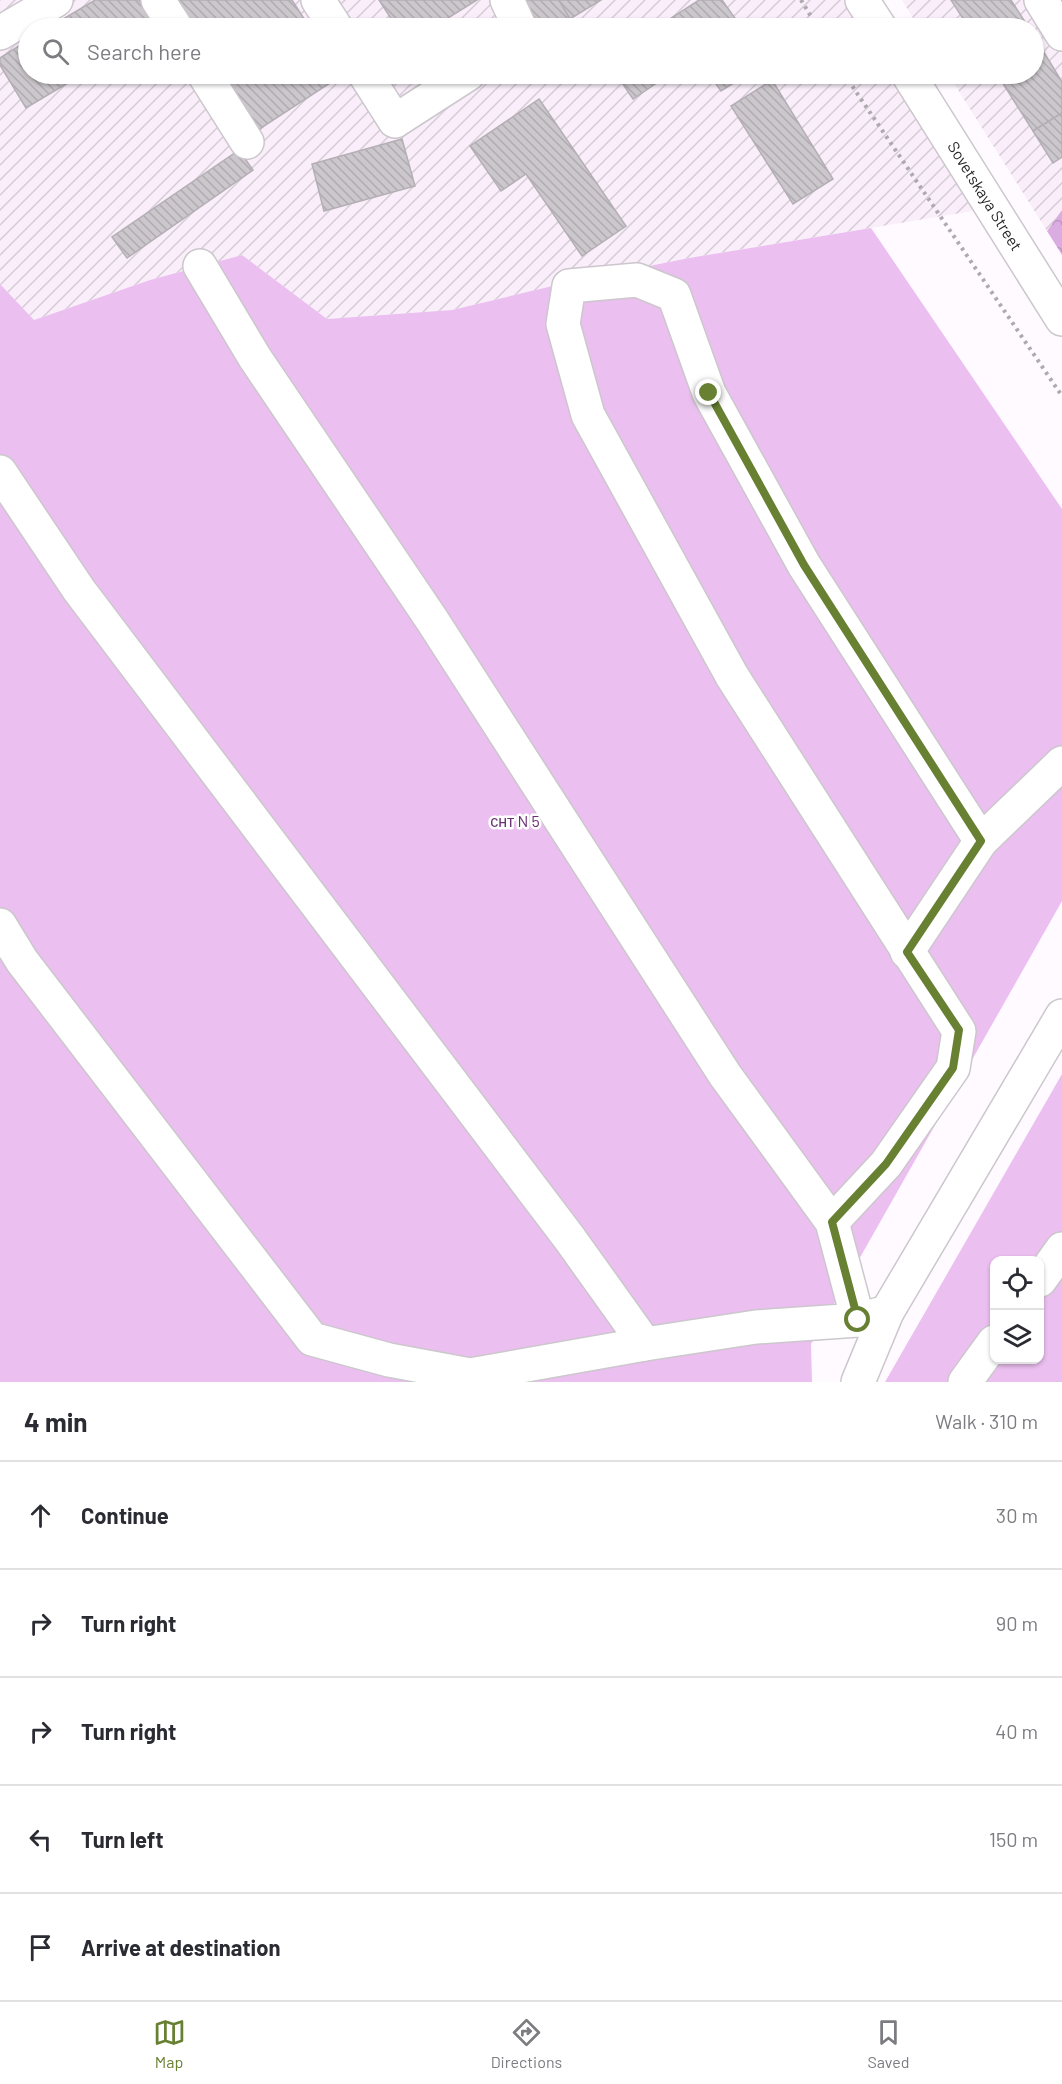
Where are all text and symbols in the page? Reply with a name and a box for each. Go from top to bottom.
search box [18,18,1044,84]
icon: search [39,35,72,68]
text: Search here [87,38,201,64]
street label: Sovetskaya Street [944,138,1027,254]
route end [695,379,721,405]
park label: снт N 5 [490,811,540,830]
map controls [990,1256,1044,1364]
button: locate [990,1256,1044,1310]
route start [844,1306,870,1332]
button: layers [990,1310,1044,1364]
text: 4 min [24,1406,88,1437]
text: Walk · 310 m [935,1409,1038,1433]
icon: ahead [24,1499,57,1532]
text: Continue [81,1502,169,1528]
text: 30 m [996,1503,1038,1527]
icon: right [24,1607,57,1640]
text: Turn right [81,1610,176,1636]
text: 90 m [996,1611,1038,1635]
icon: right [24,1715,57,1748]
text: Turn right [81,1718,176,1744]
text: 40 m [995,1719,1038,1743]
icon: left [24,1823,57,1856]
text: Turn left [81,1826,164,1852]
text: 150 m [989,1827,1038,1851]
icon: arrive [24,1931,57,1964]
text: Arrive at destination [81,1934,280,1960]
tab: Map [153,2016,186,2071]
tab: Directions [491,2016,562,2071]
tab: Saved [867,2016,909,2071]

